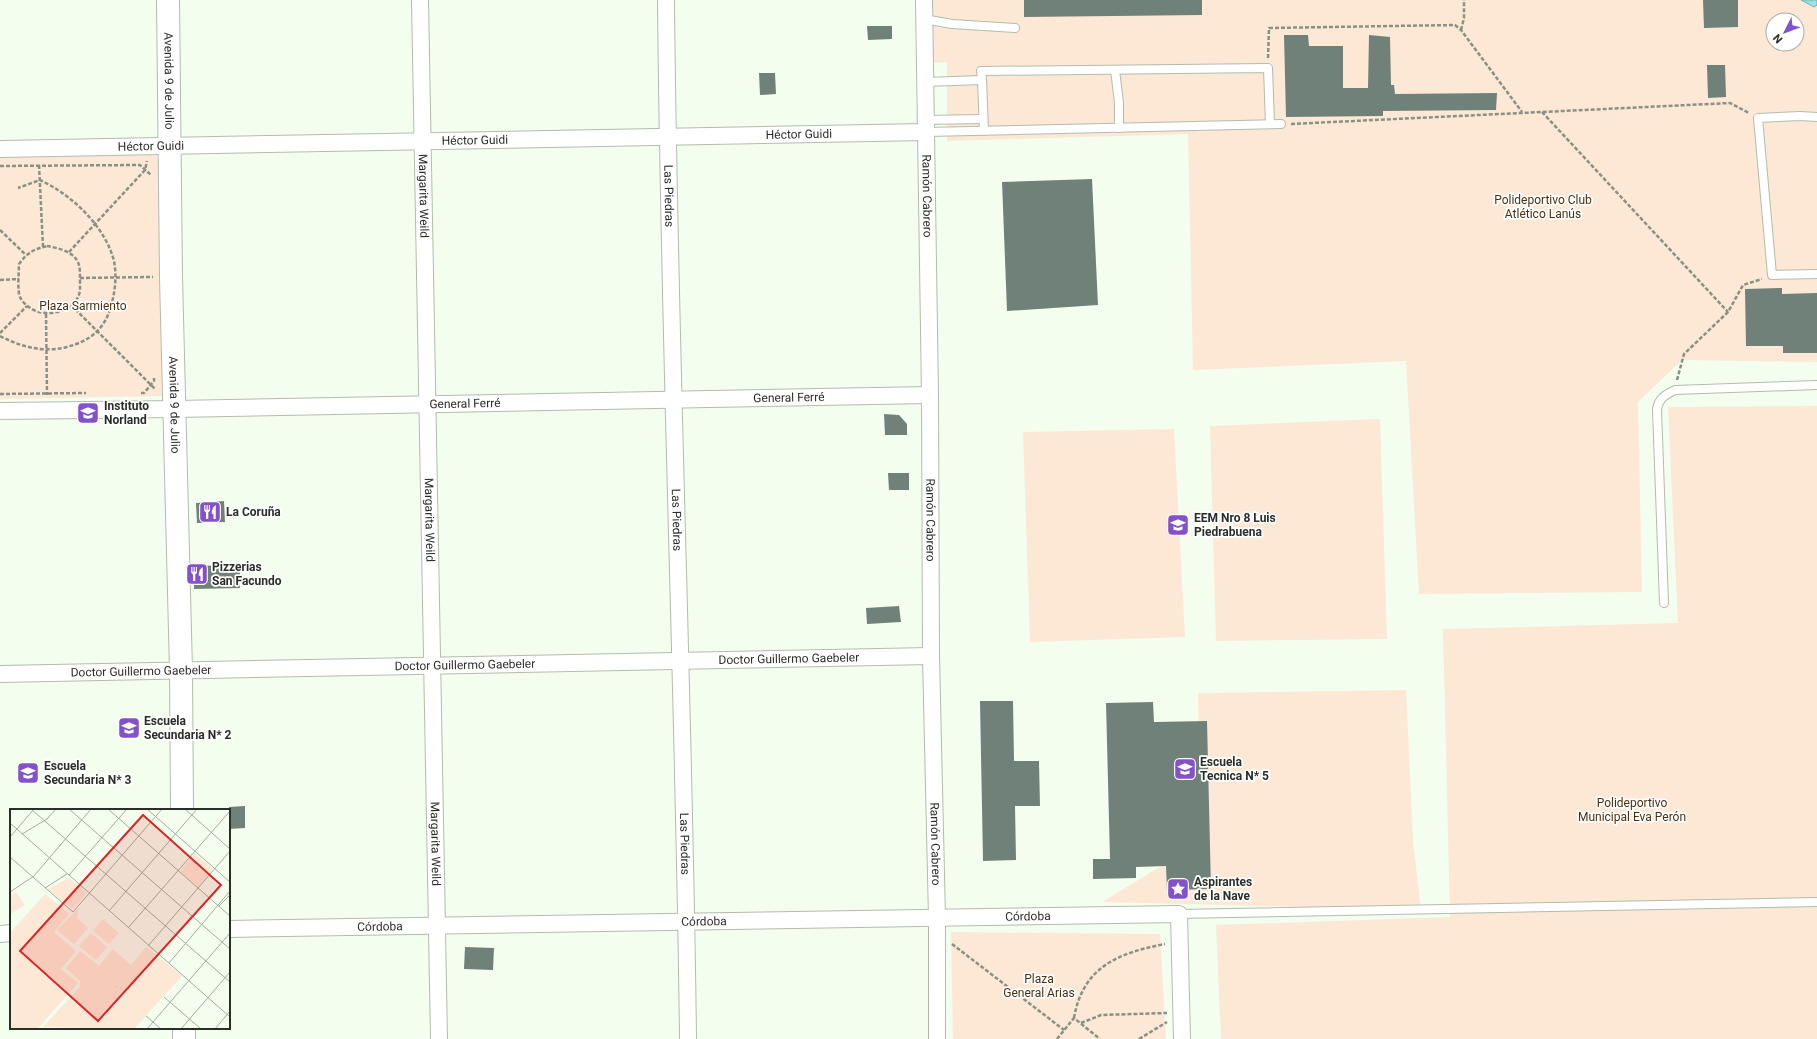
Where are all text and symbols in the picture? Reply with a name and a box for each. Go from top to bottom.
north arrow [1765,12,1805,52]
text: N [1770,31,1785,46]
street label: Avenida 9 de Julio [161,32,176,130]
street label: Héctor Guidi [766,127,832,142]
street label: Héctor Guidi [442,133,508,148]
street label: Héctor Guidi [118,139,184,154]
street label: Margarita Weild [416,154,431,238]
street label: Ramón Cabrero [919,154,935,238]
street label: Las Piedras [661,165,676,227]
park label: Polideportivo Club Atlético Lanús [1494,193,1592,221]
park label: Plaza Sarmiento [39,299,127,313]
street label: Avenida 9 de Julio [166,356,182,454]
street label: General Ferré [753,390,825,405]
street label: General Ferré [429,396,501,411]
place label: Instituto Norland [104,399,149,427]
school or university icon: Instituto Norland [75,400,101,426]
street label: Margarita Weild [422,478,437,562]
street label: Ramón Cabrero [923,478,938,562]
street label: Las Piedras [669,488,684,551]
restaurant icon: La Coruña [197,499,223,525]
place label: La Coruña [226,505,281,519]
place label: EEM Nro 8 Luis Piedrabuena [1194,511,1276,539]
school or university icon: EEM Nro 8 Luis Piedrabuena [1165,512,1191,538]
place label: Pizzerias San Facundo [212,560,282,588]
restaurant icon: Pizzerias San Facundo [184,561,210,587]
street label: Doctor Guillermo Gaebeler [718,650,859,667]
street label: Doctor Guillermo Gaebeler [394,657,535,673]
street label: Doctor Guillermo Gaebeler [70,663,211,680]
place label: Escuela Secundaria N* 2 [144,714,232,742]
school or university icon: Escuela Secundaria N* 2 [116,715,142,741]
place label: Escuela Tecnica N* 5 [1200,755,1269,783]
school or university icon: Escuela Tecnica N* 5 [1172,756,1198,782]
place label: Escuela Secundaria N* 3 [44,759,132,787]
school or university icon: Escuela Secundaria N* 3 [15,760,41,786]
park label: Polideportivo Municipal Eva Perón [1578,796,1686,824]
street label: Margarita Weild [428,802,443,886]
street label: Ramón Cabrero [927,802,943,886]
inset map [10,809,230,1029]
street label: Las Piedras [677,812,692,875]
place label: Aspirantes de la Nave [1194,875,1252,903]
place icon: Aspirantes de la Nave [1165,876,1191,902]
street label: Córdoba [1005,909,1051,924]
street label: Córdoba [681,914,727,929]
street label: Córdoba [357,919,403,934]
park label: Plaza General Arias [1003,972,1075,1000]

